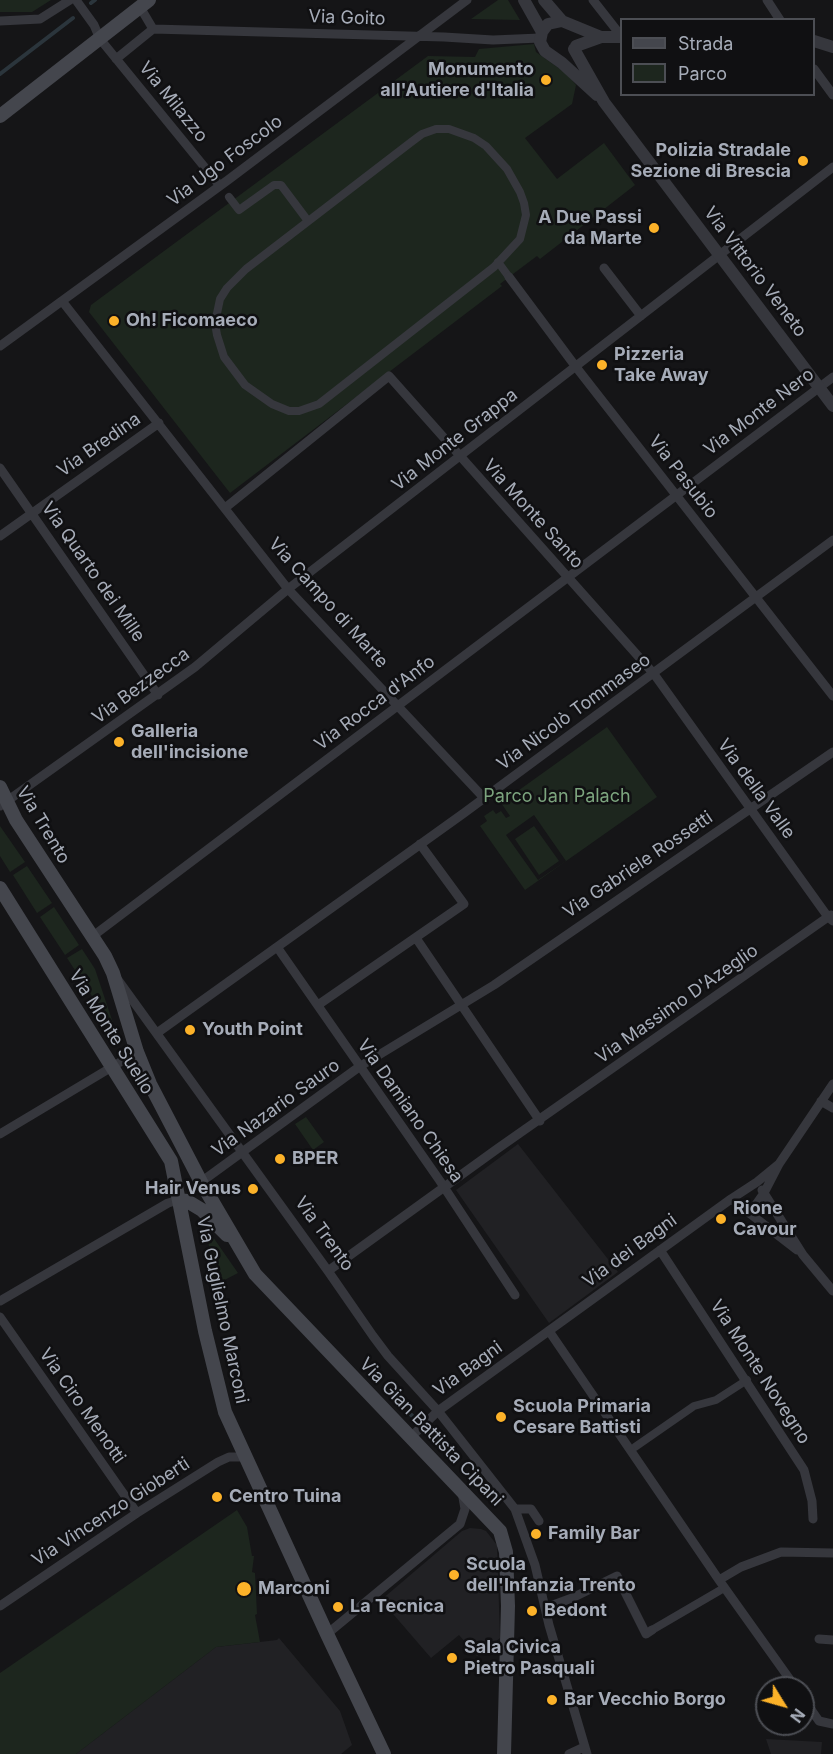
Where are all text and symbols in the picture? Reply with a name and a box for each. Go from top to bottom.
street label: Via Goito [308,6,386,30]
legend [620,18,815,96]
text: Strada [678,33,733,54]
street label: Via Milazzo [134,57,212,147]
place label: Monumento all'Autiere d'Italia [380,59,534,101]
text: Parco [678,63,727,84]
marker: Monumento all'Autiere d'Italia [539,73,553,87]
street label: Via Ugo Foscolo [163,111,287,211]
place label: Polizia Stradale Sezione di Brescia [630,140,791,182]
marker: Polizia Stradale Sezione di Brescia [796,154,810,168]
street label: Via Vittorio Veneto [699,203,811,341]
place label: A Due Passi da Marte [538,207,642,250]
marker: A Due Passi da Marte [647,221,661,235]
place label: Oh! Ficomaeco [126,310,258,332]
marker: Oh! Ficomaeco [107,314,121,328]
place label: Pizzeria Take Away [614,344,709,386]
marker: Pizzeria Take Away [595,358,609,372]
street label: Via Monte Nero [700,364,818,460]
street label: Via Monte Grappa [388,384,522,496]
street label: Via Bredina [53,408,145,482]
street label: Via Pasubio [644,431,722,523]
street label: Via Monte Santo [478,455,588,573]
street label: Via Quarto dei Mille [37,498,149,646]
street label: Via Campo di Marte [264,533,392,673]
street label: Via Bezzecca [88,643,194,729]
street label: Via Nicolò Tommaseo [493,649,655,775]
street label: Via Rocca d'Anfo [311,651,439,755]
place label: Galleria dell'incisione [131,721,248,764]
marker: Galleria dell'incisione [112,735,126,749]
street label: Via della Valle [713,735,799,843]
street label: Via Trento [11,782,75,868]
park label: Parco Jan Palach [483,786,631,808]
street label: Via Gabriele Rossetti [559,807,717,923]
street label: Via Massimo D'Azeglio [592,940,762,1068]
street label: Via Monte Suello [64,966,158,1098]
place label: Youth Point [202,1019,303,1041]
marker: Youth Point [183,1023,197,1037]
street label: Via Damiano Chiesa [352,1035,468,1187]
street label: Via Nazario Sauro [208,1054,344,1162]
place label: BPER [292,1148,338,1170]
marker: BPER [273,1152,287,1166]
place label: Hair Venus [145,1178,241,1200]
marker: Hair Venus [246,1182,260,1196]
street label: Via Trento [290,1193,358,1275]
place label: Rione Cavour [733,1198,797,1240]
street label: Via dei Bagni [579,1210,681,1292]
marker: Rione Cavour [714,1212,728,1226]
street label: Via Guglielmo Marconi [192,1214,252,1406]
street label: Via Monte Novegno [705,1296,815,1448]
street label: Via Bagni [429,1337,507,1401]
street label: Via Ciro Menotti [34,1344,130,1468]
street label: Via Gian Battista Cipani [355,1353,507,1511]
place label: Scuola Primaria Cesare Battisti [513,1396,651,1438]
marker: Scuola Primaria Cesare Battisti [494,1410,508,1424]
street label: Via Vincenzo Gioberti [28,1453,194,1571]
place label: Centro Tuina [229,1486,341,1508]
marker: Centro Tuina [210,1490,224,1504]
place label: Family Bar [548,1523,640,1545]
marker: Family Bar [529,1527,543,1541]
place label: Scuola dell'Infanzia Trento [466,1554,636,1596]
marker: Scuola dell'Infanzia Trento [447,1568,461,1582]
place label: Marconi [258,1578,330,1600]
marker: Marconi [235,1580,253,1598]
place label: La Tecnica [350,1596,444,1618]
marker: La Tecnica [331,1600,345,1614]
place label: Bedont [544,1600,607,1622]
marker: Bedont [525,1604,539,1618]
place label: Sala Civica Pietro Pasquali [464,1637,595,1680]
marker: Sala Civica Pietro Pasquali [445,1651,459,1665]
north arrow [755,1676,815,1736]
place label: Bar Vecchio Borgo [564,1689,726,1711]
marker: Bar Vecchio Borgo [545,1693,559,1707]
text: N [786,1705,809,1727]

